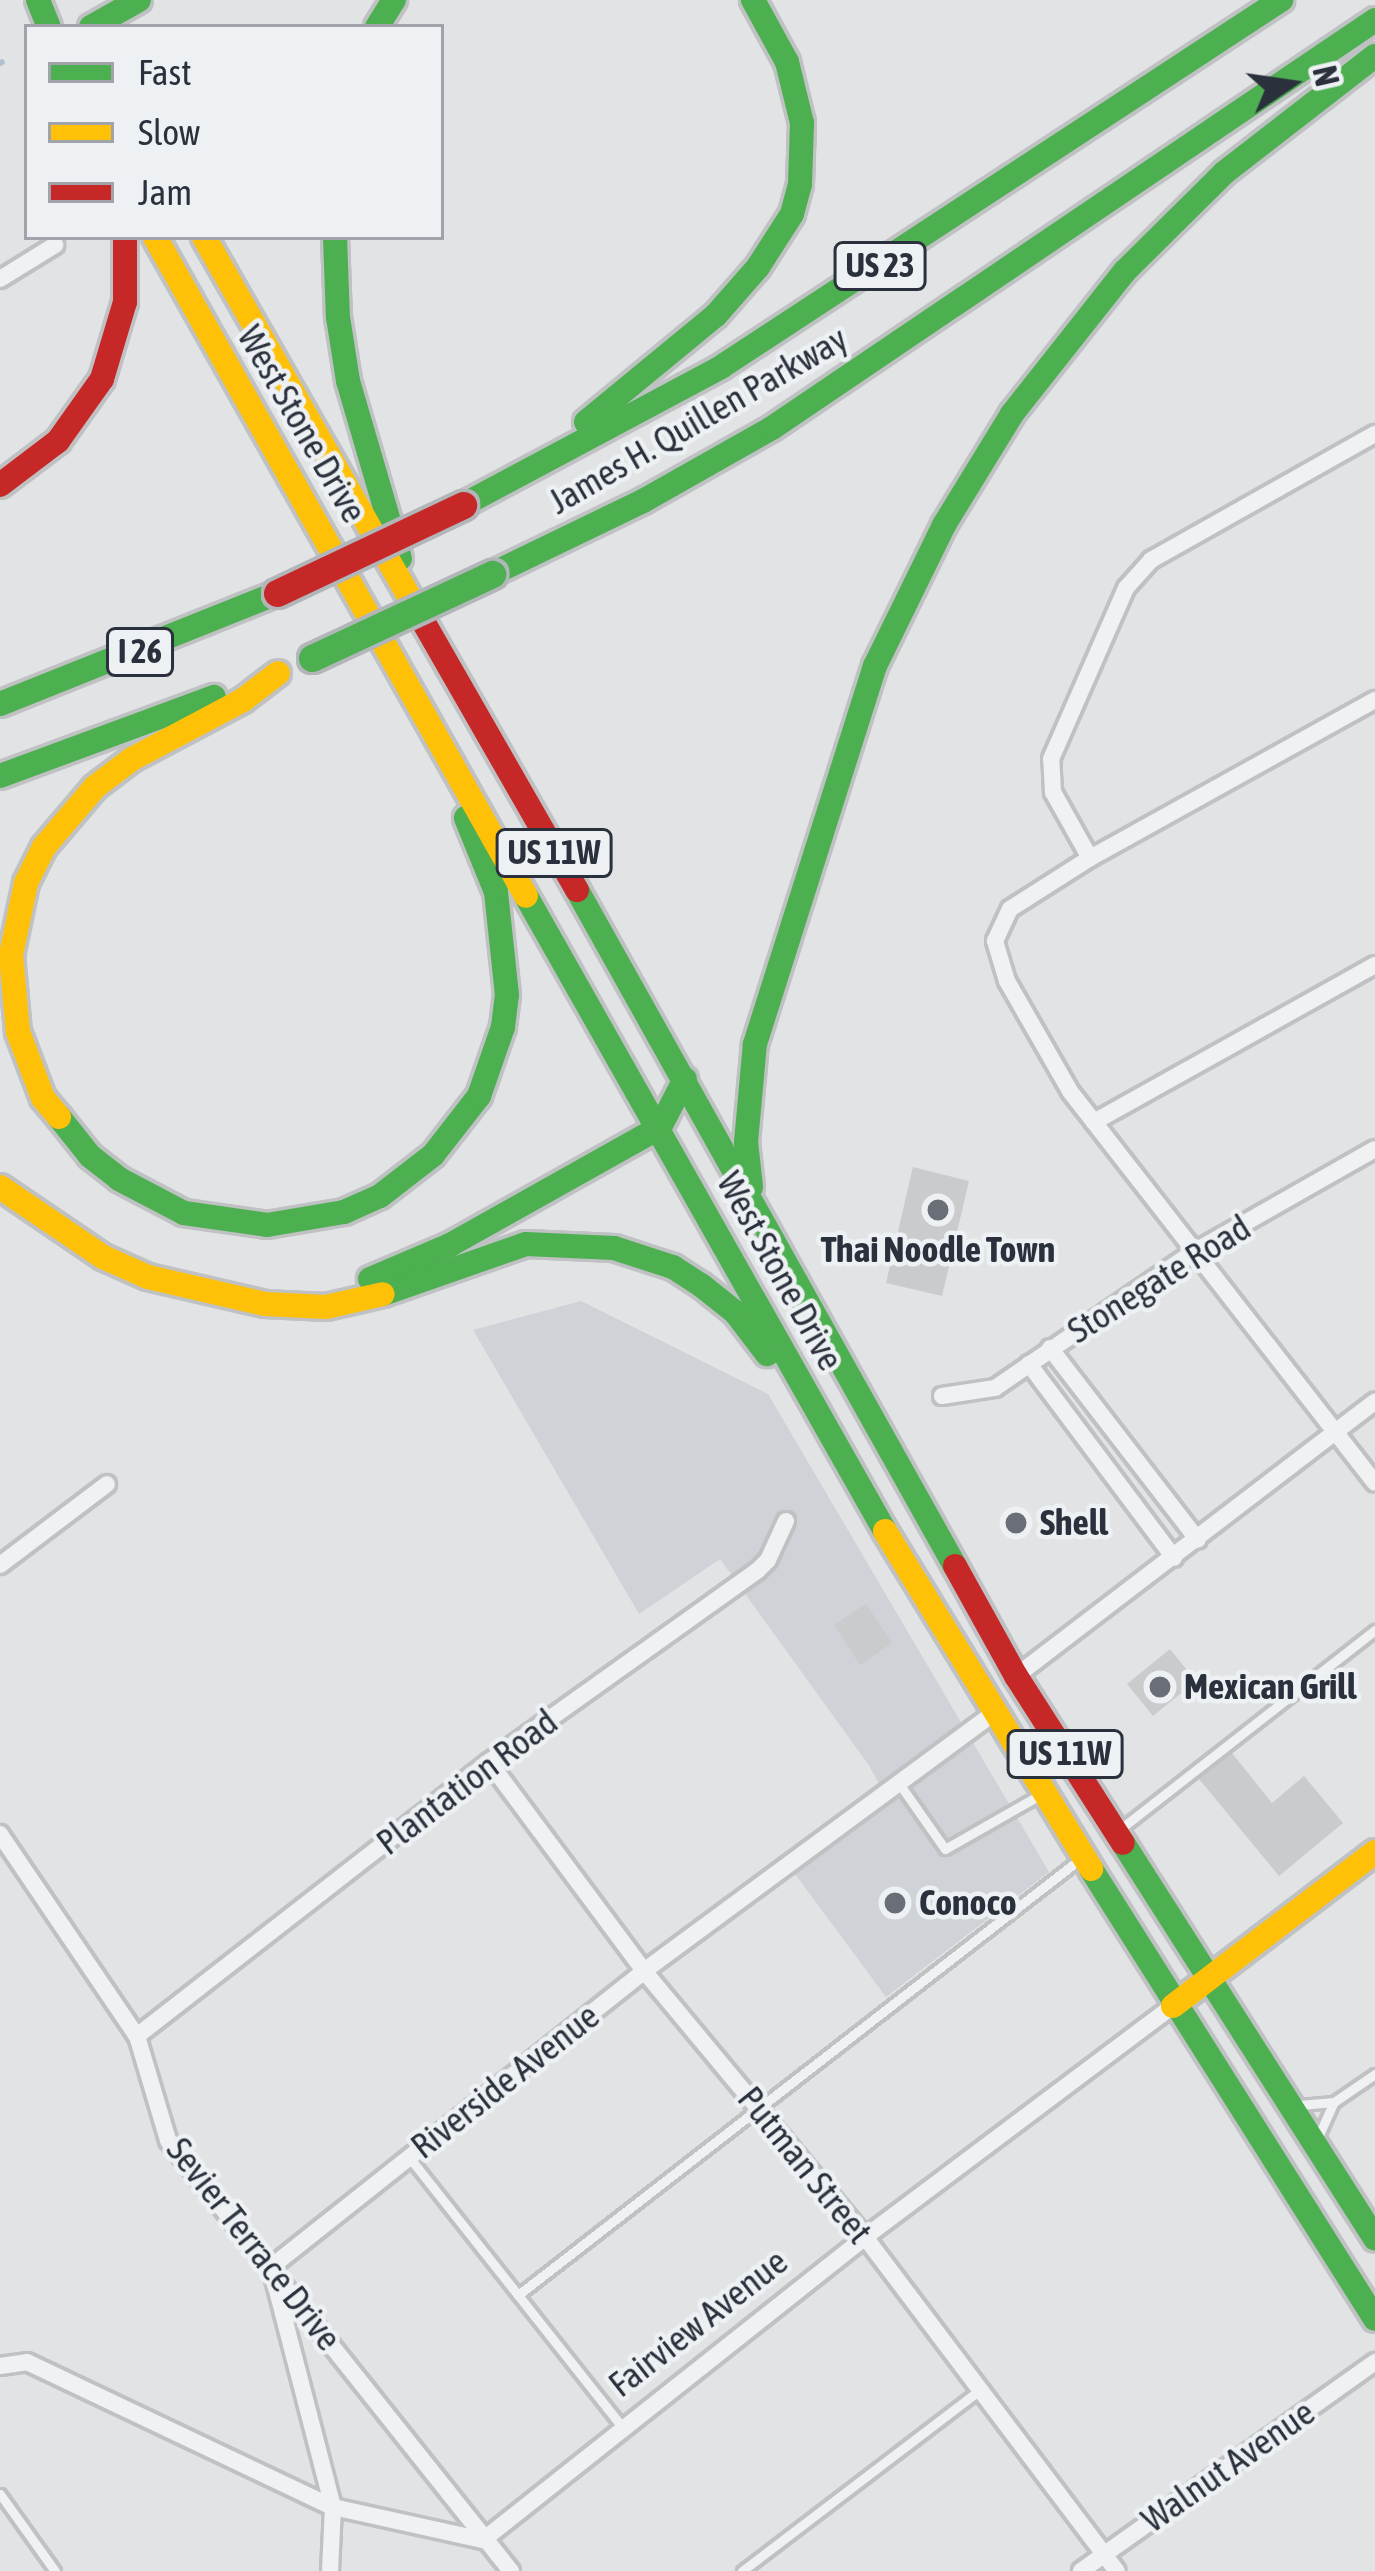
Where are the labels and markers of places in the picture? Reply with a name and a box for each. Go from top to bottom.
marker: Thai Noodle Town [925,1197,951,1223]
place label: Thai Noodle Town [821,1228,1055,1272]
place label: Shell [1040,1501,1108,1545]
marker: Shell [1003,1510,1029,1536]
place label: Mexican Grill [1184,1665,1356,1709]
marker: Mexican Grill [1147,1674,1173,1700]
place label: Conoco [919,1881,1017,1925]
marker: Conoco [882,1890,908,1916]

